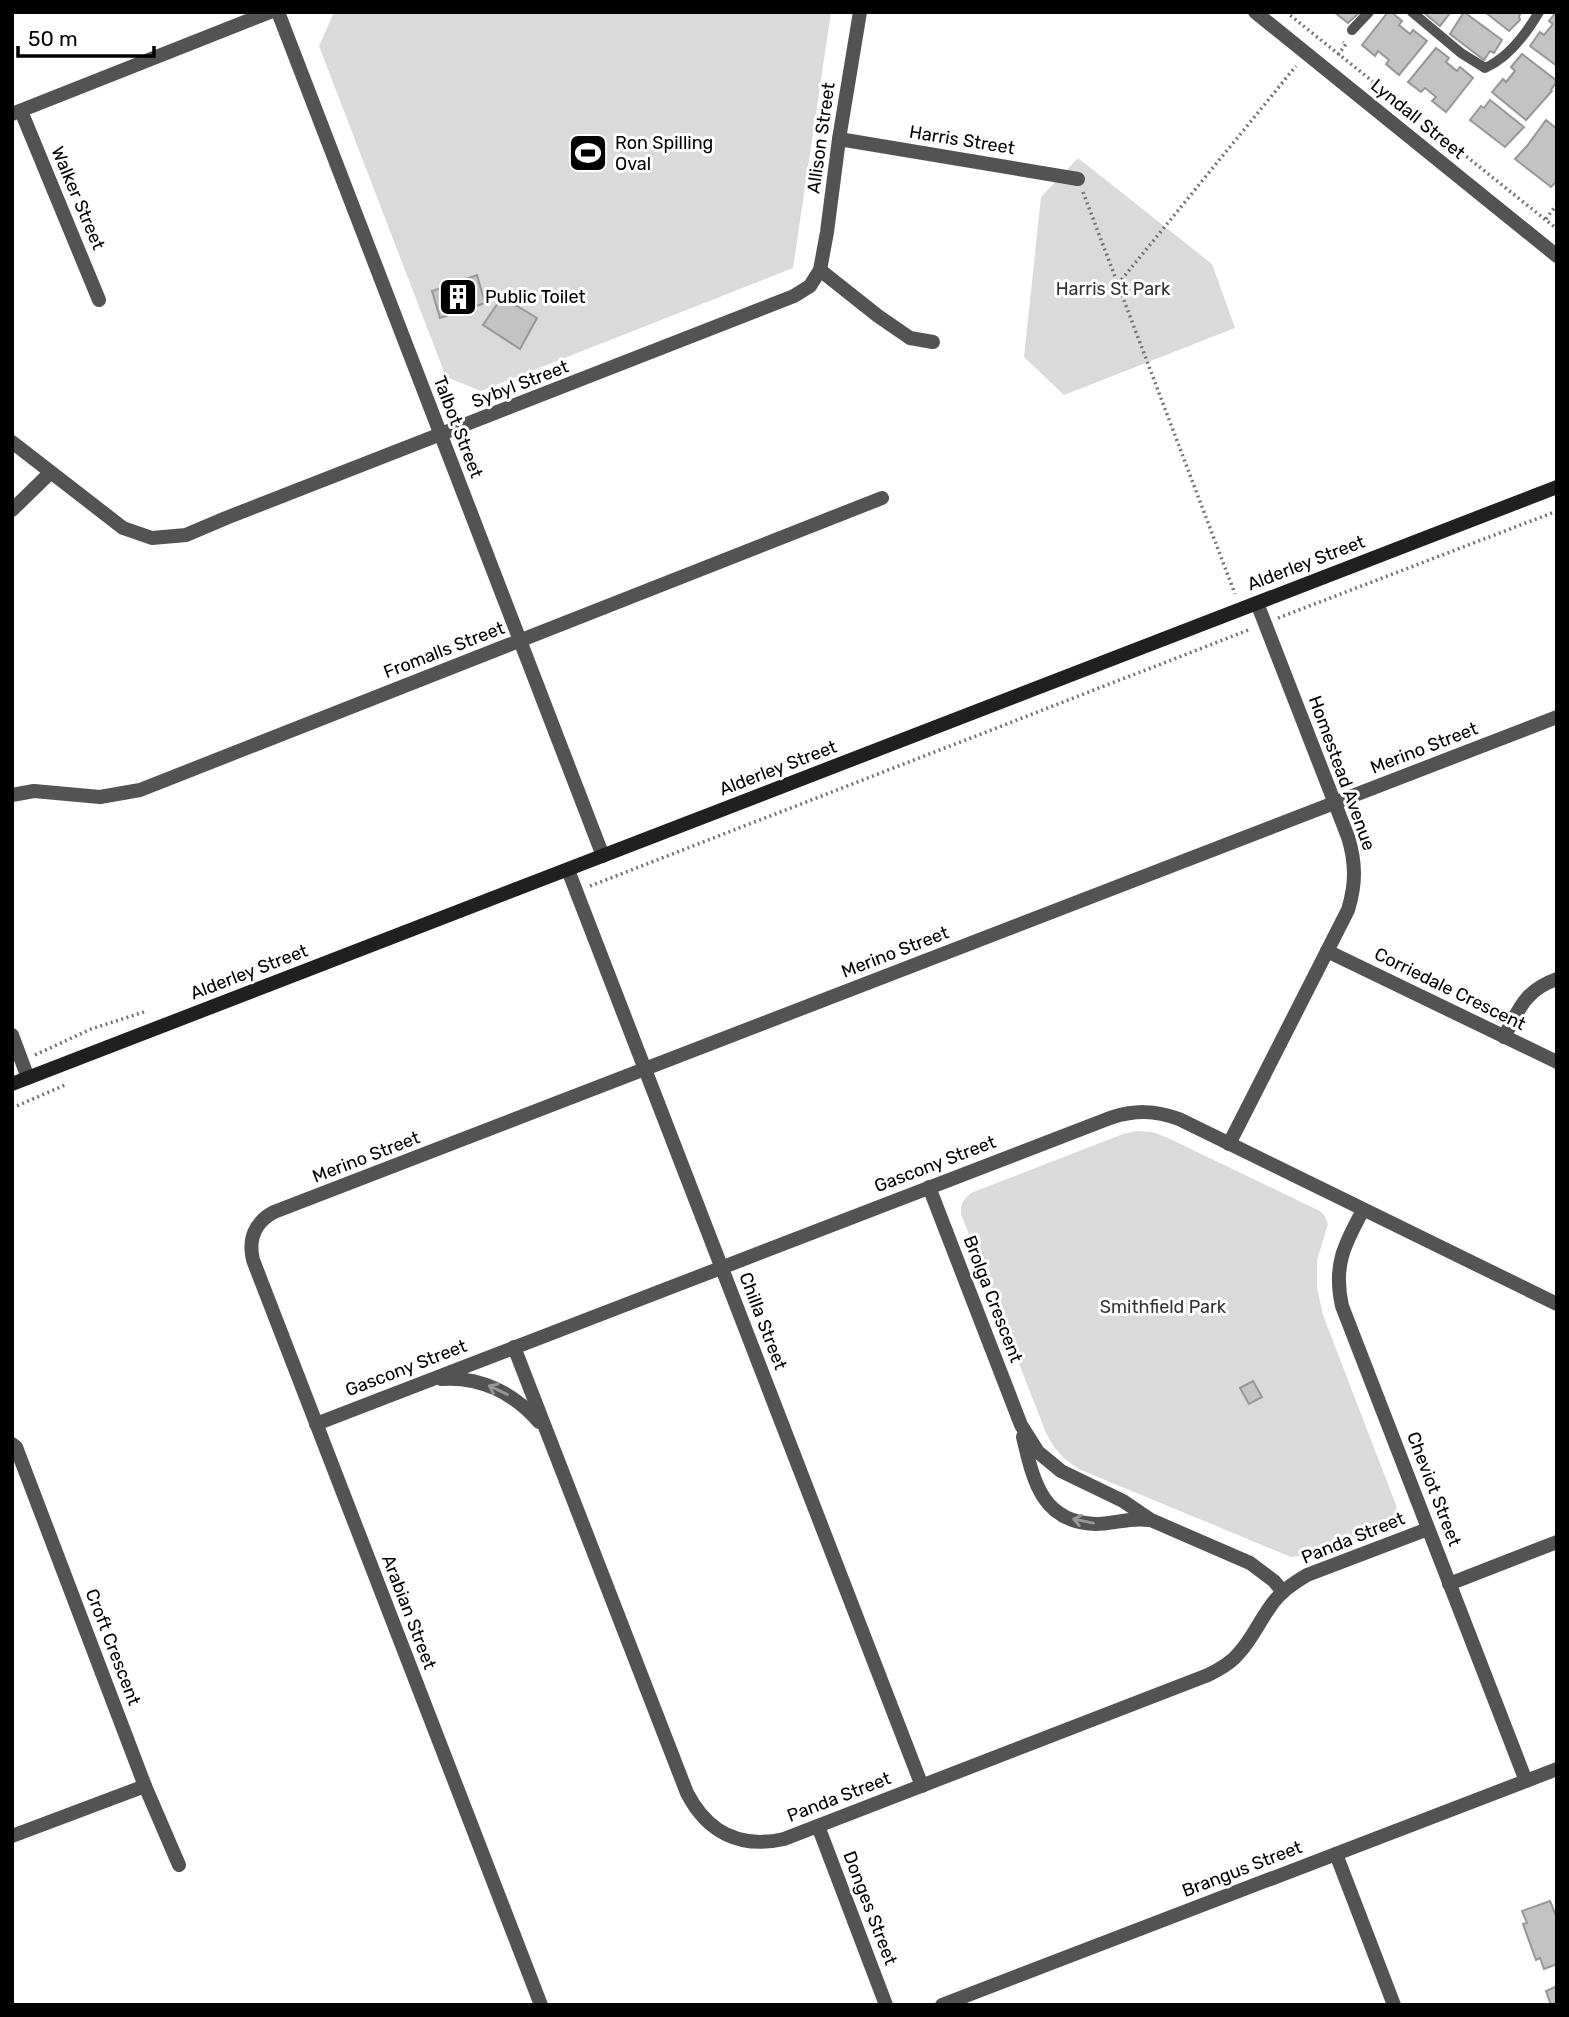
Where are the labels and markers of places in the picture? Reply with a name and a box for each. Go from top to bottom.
sports icon: Ron Spilling Oval [567,132,609,174]
place label: Ron Spilling Oval [615,132,713,175]
building icon: Public Toilet [437,276,479,318]
place label: Public Toilet [485,286,586,308]

